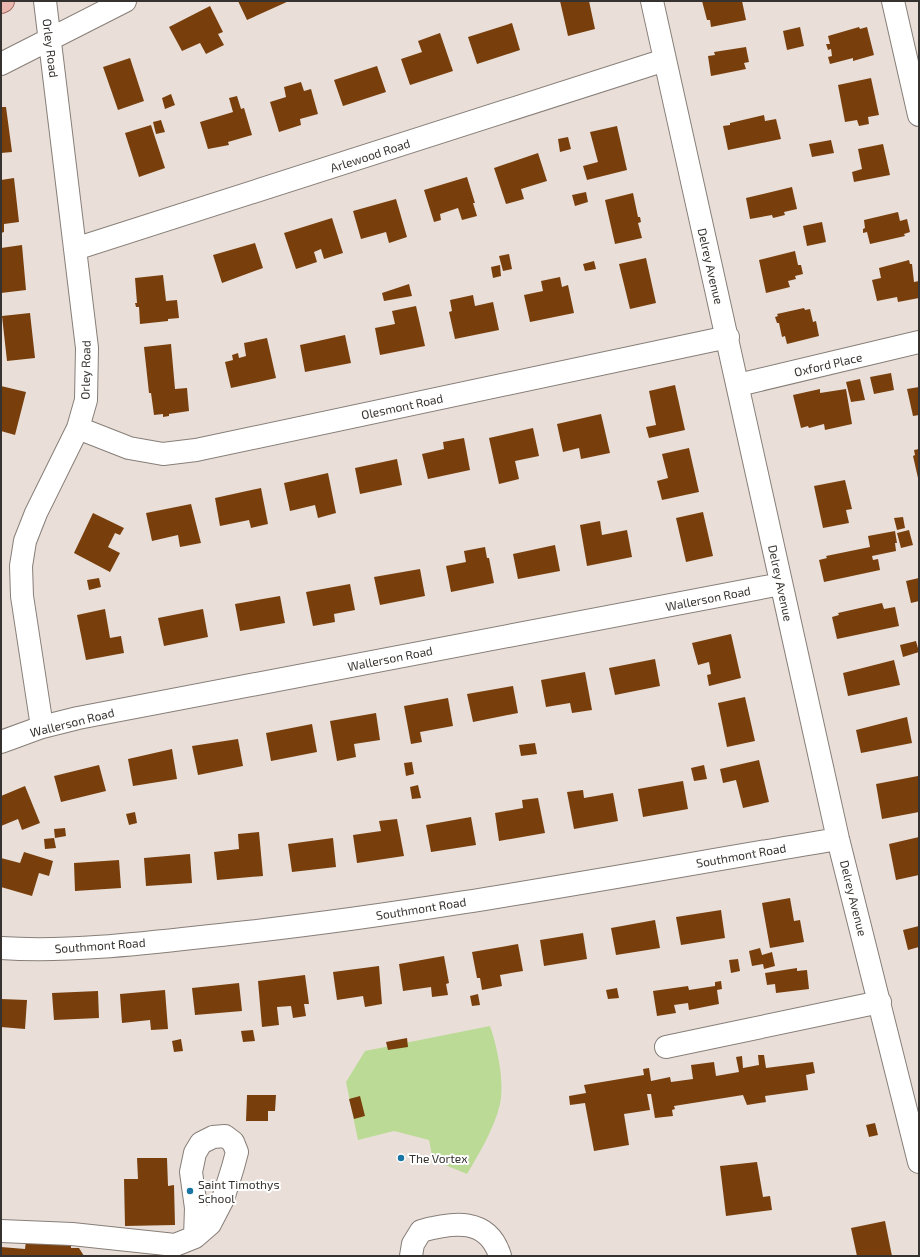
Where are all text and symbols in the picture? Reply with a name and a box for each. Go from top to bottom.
street label: Orley Road [40,18,62,78]
street label: Arlewood Road [328,136,412,174]
street label: Delrey Avenue [695,227,727,305]
street label: Orley Road [77,340,93,400]
street label: Oxford Place [793,349,863,379]
street label: Olesmont Road [360,390,444,422]
street label: Delrey Avenue [766,544,796,622]
street label: Wallerson Road [664,583,752,613]
street label: Wallerson Road [346,643,434,673]
street label: Wallerson Road [28,705,116,739]
street label: Southmont Road [695,840,787,870]
street label: Delrey Avenue [838,859,870,937]
street label: Southmont Road [375,894,467,922]
street label: Southmont Road [54,935,146,955]
place label: The Vortex [409,1151,468,1165]
marker: The Vortex [396,1153,406,1163]
place label: Saint Timothys School [198,1177,280,1205]
marker: Saint Timothys School [185,1186,195,1196]

